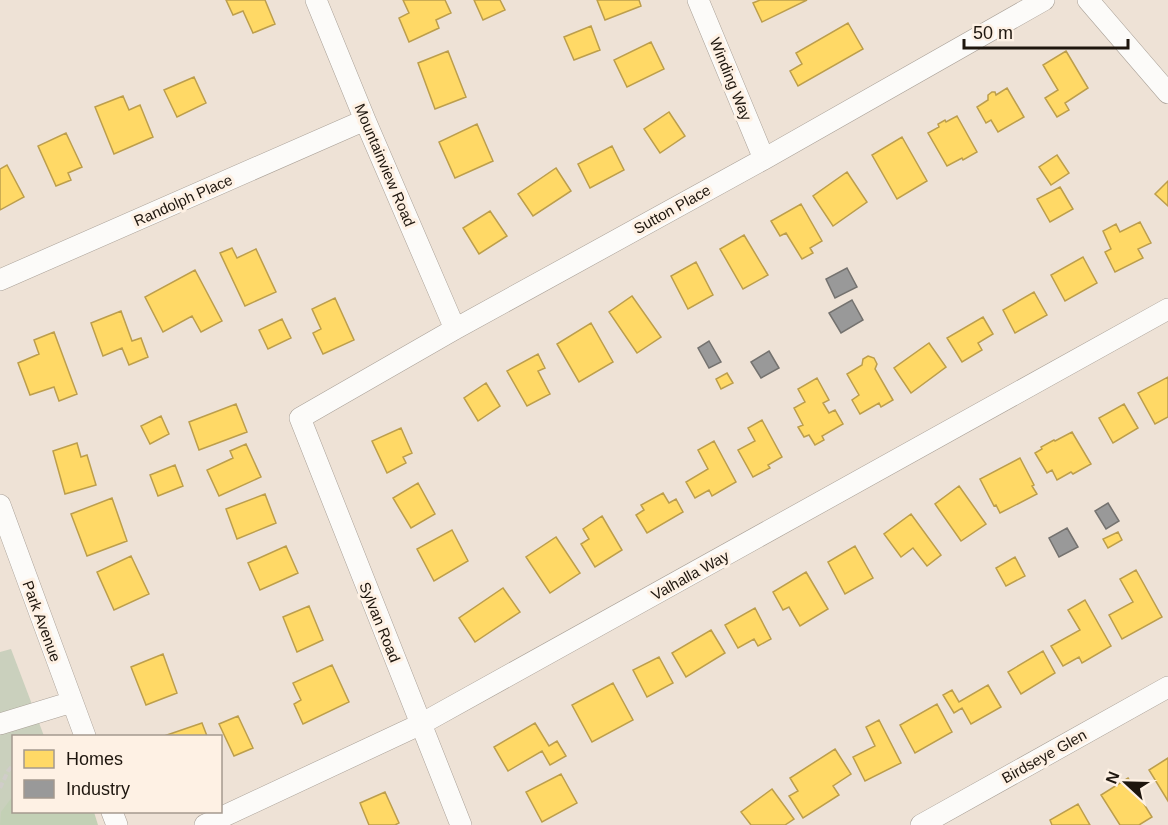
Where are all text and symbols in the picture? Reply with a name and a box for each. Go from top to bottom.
scale bar [964,12,1128,50]
text: 50 m [973,23,1013,43]
street label: Winding Way [707,35,756,123]
street label: Mountainview Road [351,101,419,229]
street label: Randolph Place [131,171,235,229]
street label: Sutton Place [631,181,713,237]
street label: Valhalla Way [648,547,732,603]
street label: Park Avenue [20,578,64,664]
street label: Sylvan Road [356,579,404,665]
street label: Birdseye Glen [999,726,1089,786]
legend [12,735,222,813]
text: Homes [66,749,123,769]
north arrow [1096,753,1156,813]
text: N [1103,769,1123,786]
text: Industry [66,779,130,799]

